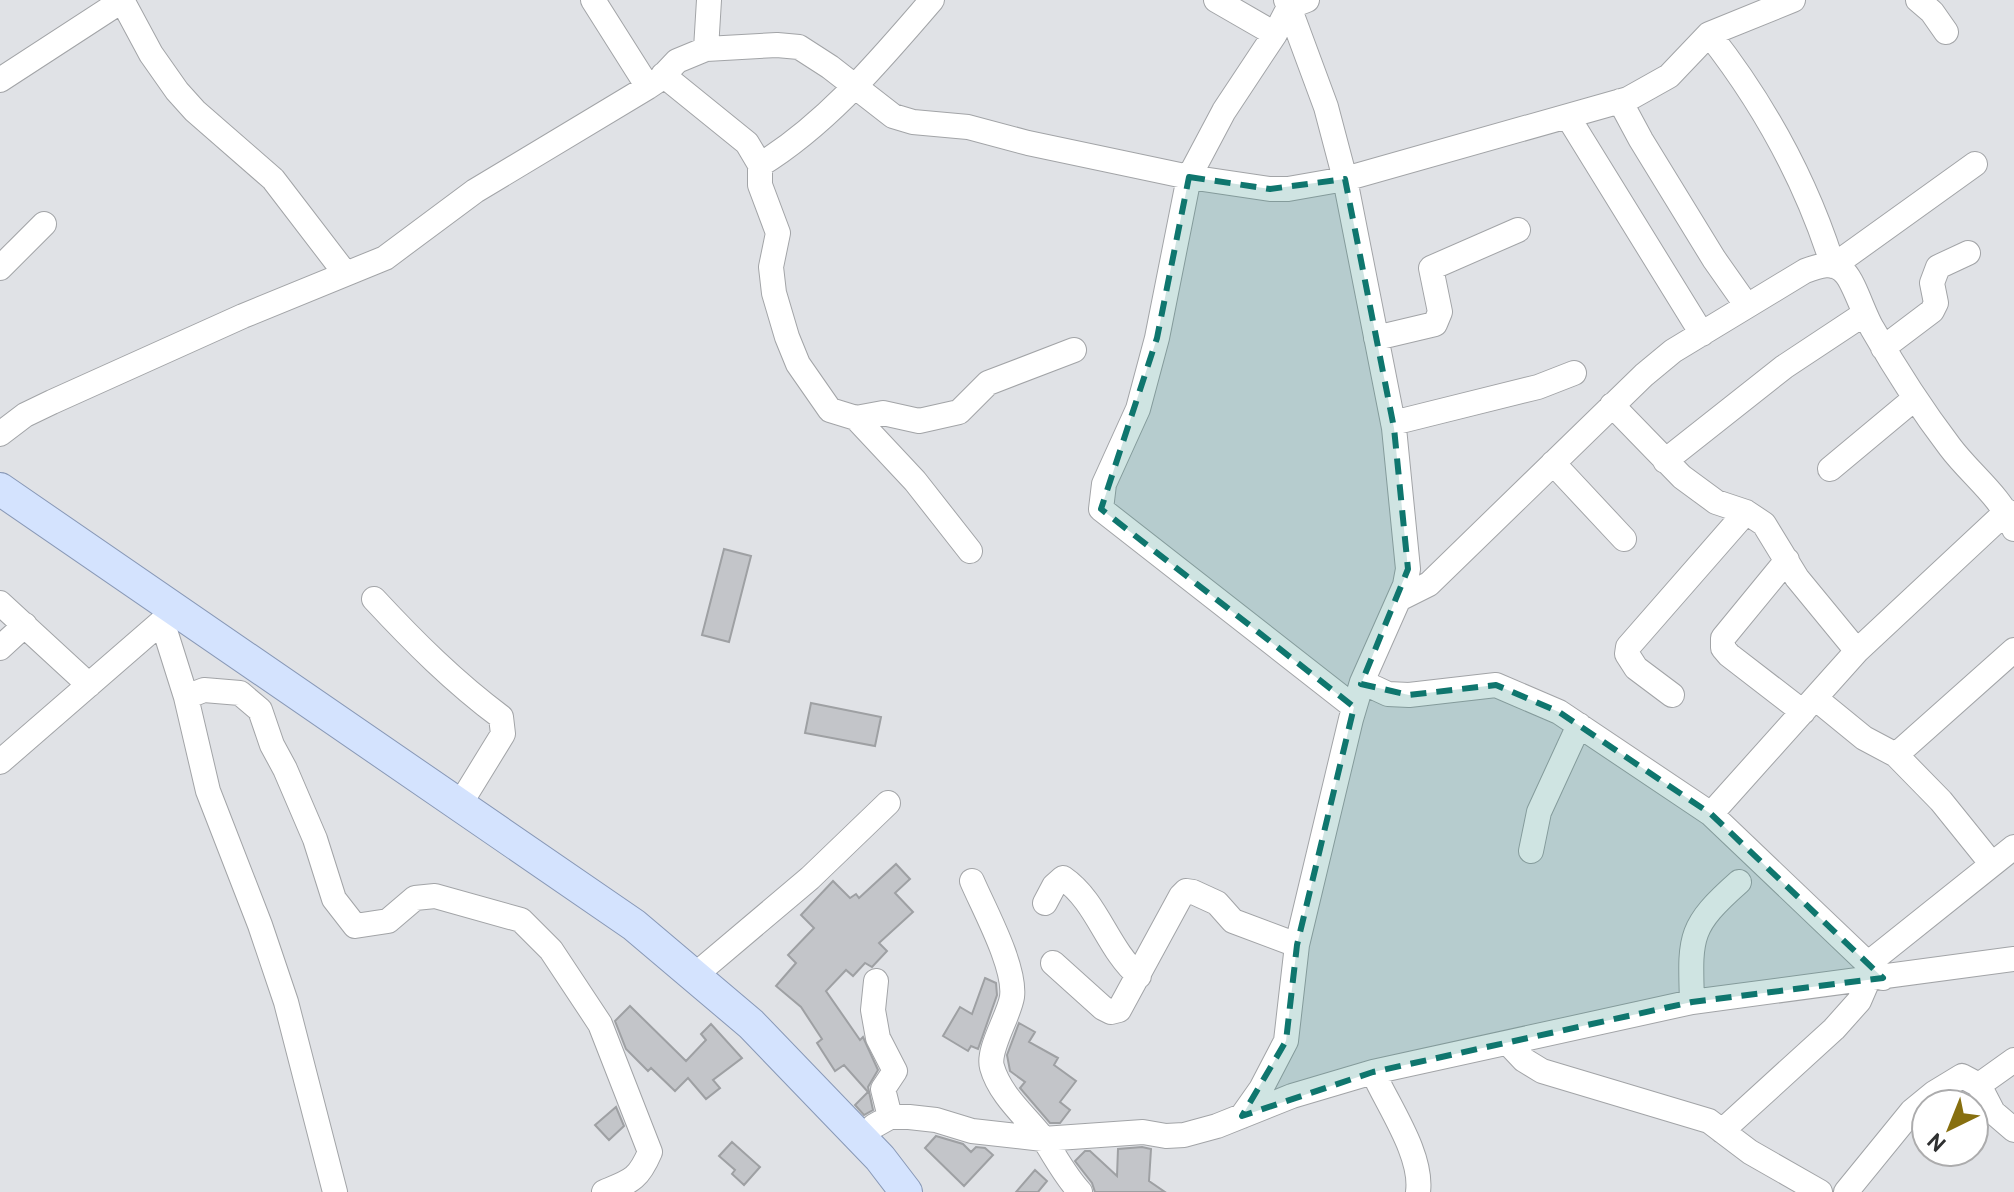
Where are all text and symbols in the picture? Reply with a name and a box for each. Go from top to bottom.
north arrow [1910,1088,1990,1168]
text: N [1923,1126,1953,1156]

